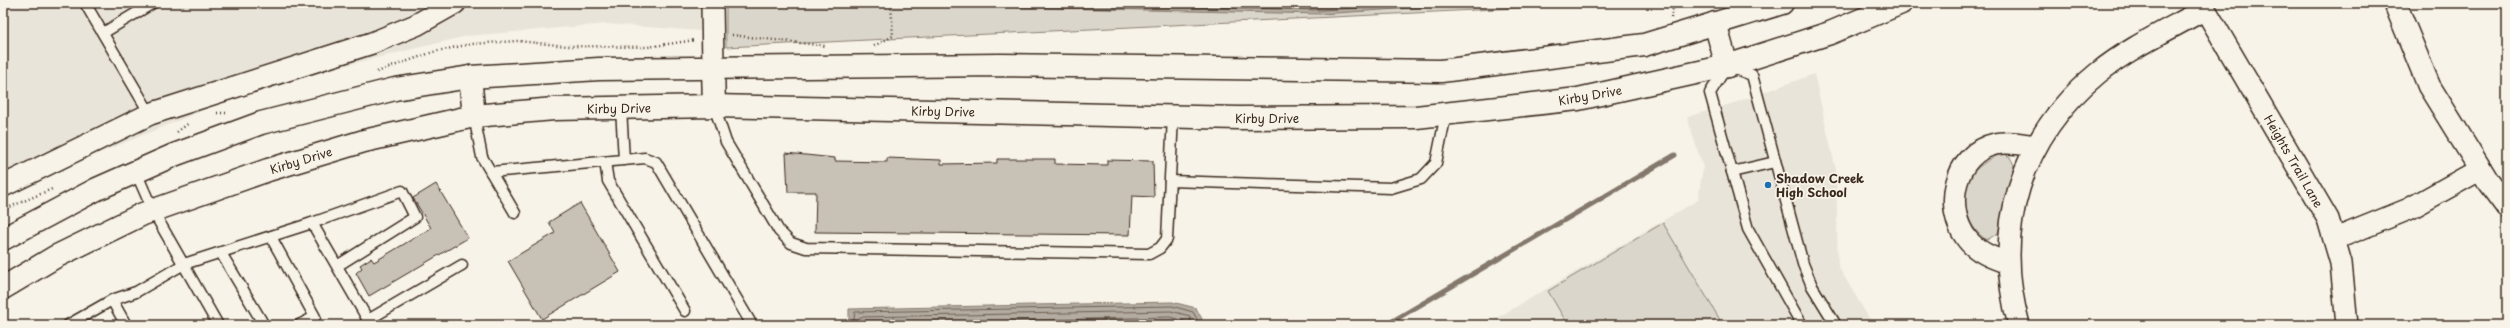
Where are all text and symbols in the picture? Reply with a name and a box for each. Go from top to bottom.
street label: Kirby Drive [1557,81,1623,109]
street label: Kirby Drive [587,98,651,118]
street label: Kirby Drive [911,101,975,121]
street label: Kirby Drive [1235,109,1299,127]
street label: Heights Trail Lane [2260,111,2328,211]
street label: Kirby Drive [268,142,334,178]
place label: Shadow Creek High School [1776,169,1864,201]
marker: Shadow Creek High School [1763,180,1773,190]

